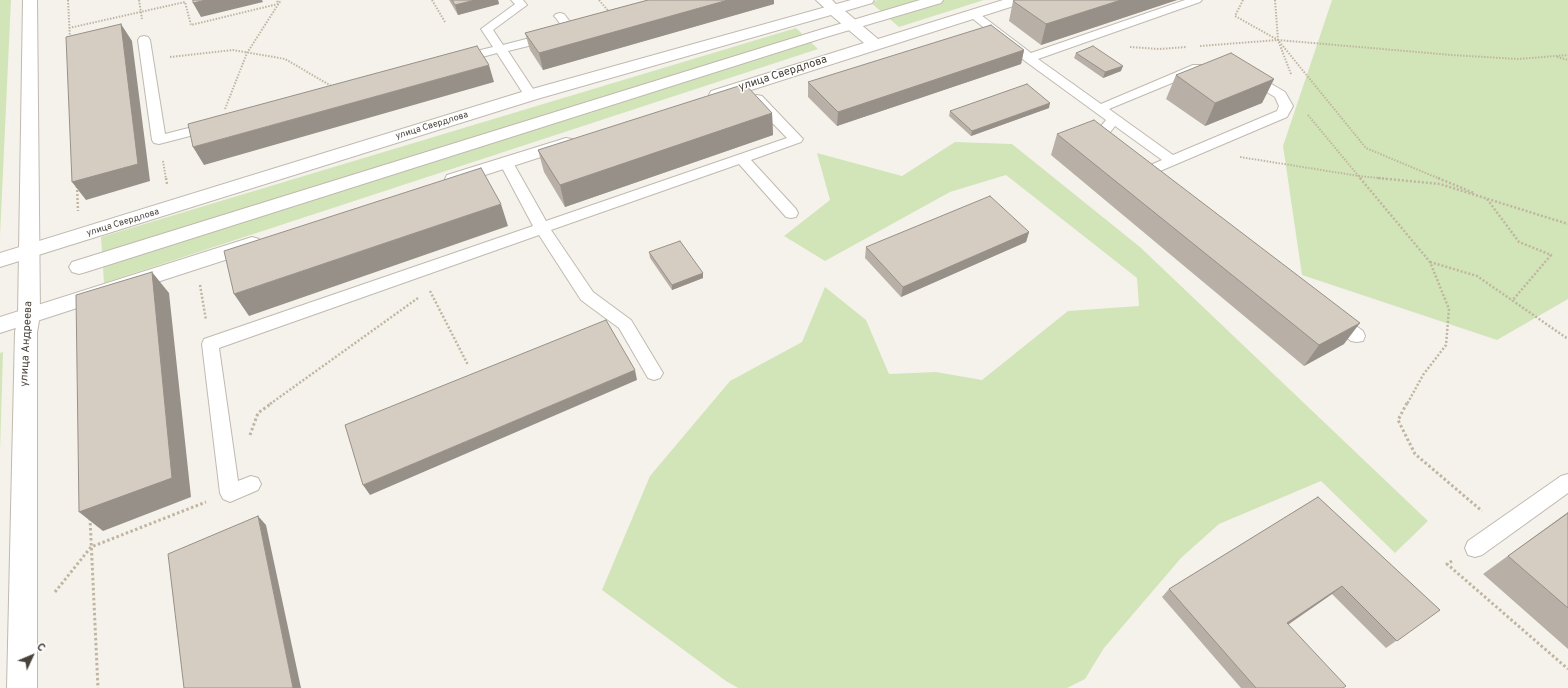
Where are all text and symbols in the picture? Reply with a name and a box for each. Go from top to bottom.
street label: улица Свердлова [737,53,829,95]
street label: улица Свердлова [394,110,470,142]
street label: улица Свердлова [85,207,161,239]
street label: улица Андреева [18,301,36,387]
north arrow [12,636,52,676]
text: С [33,640,48,655]

